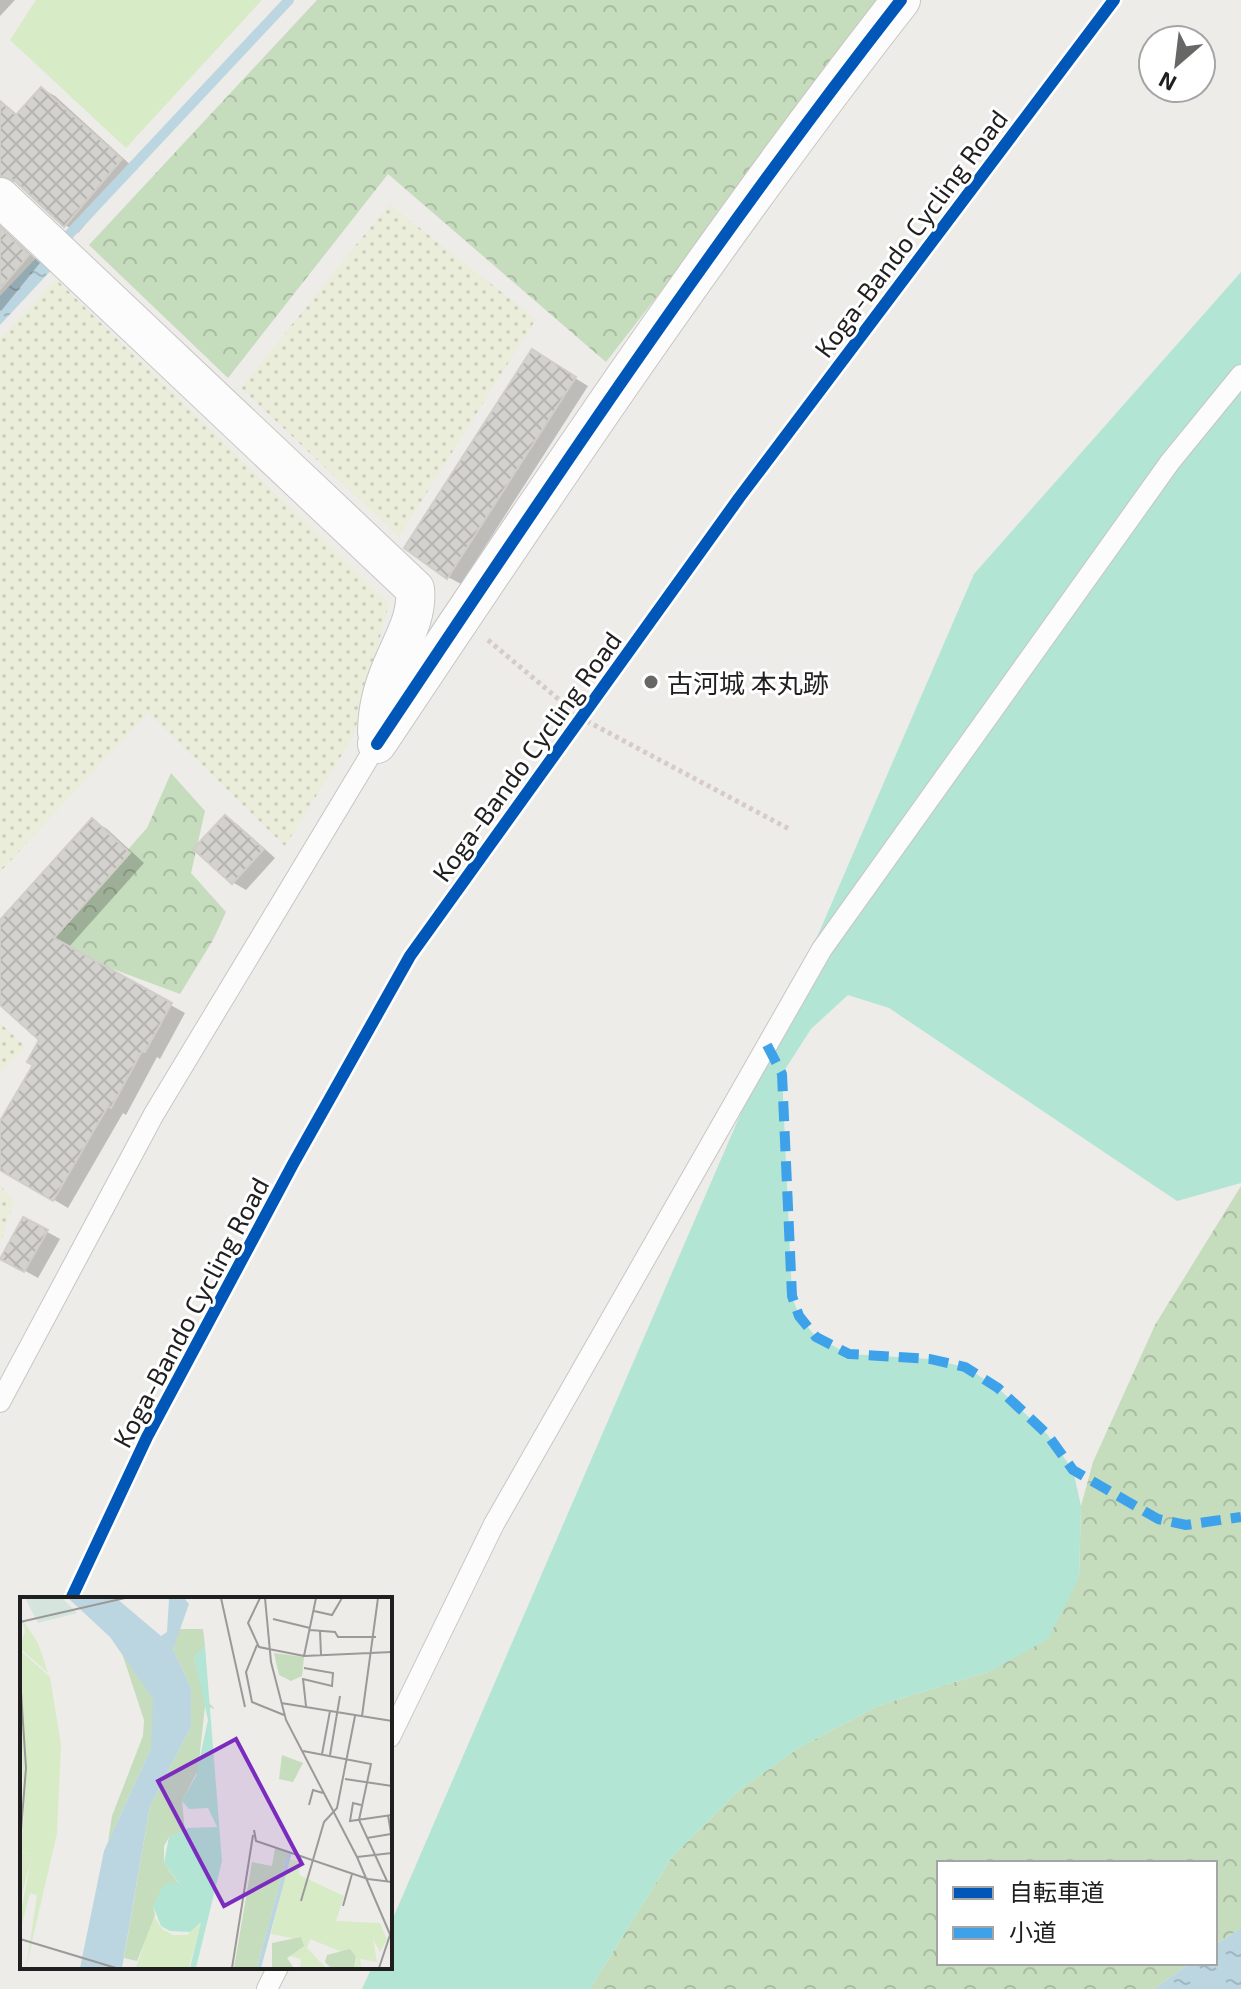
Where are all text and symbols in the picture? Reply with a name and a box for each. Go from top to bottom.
north arrow [1137,24,1217,104]
text: N [1154,67,1180,98]
street label: Koga-Bando Cycling Road [807,103,1013,363]
street label: Koga-Bando Cycling Road [425,625,627,887]
place label: 古河城 本丸跡 [667,667,829,698]
marker: 古河城 本丸跡 [642,673,660,691]
street label: Koga-Bando Cycling Road [106,1172,274,1452]
inset map [20,1597,392,1969]
legend [937,1861,1217,1965]
text: 自転車道 [1009,1877,1105,1906]
text: 小道 [1009,1917,1057,1946]

